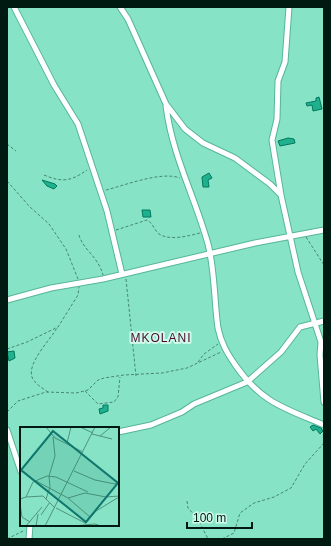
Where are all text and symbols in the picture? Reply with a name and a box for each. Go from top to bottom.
district label: MKOLANI [130,331,192,345]
inset map [20,427,119,526]
scale bar [187,504,252,530]
text: 100 m [193,511,226,525]

